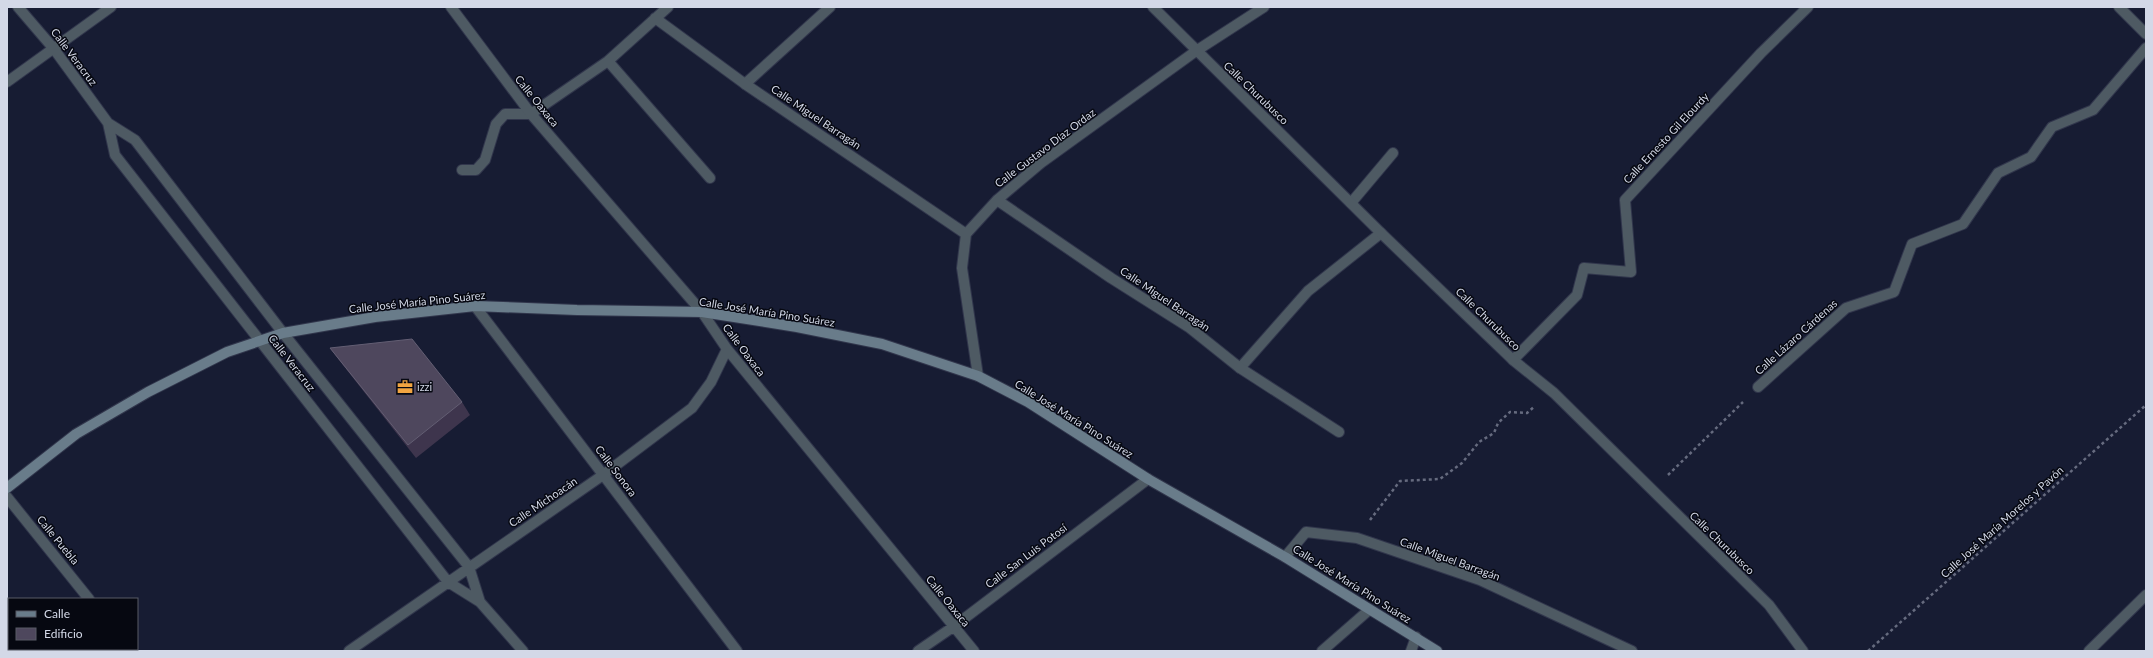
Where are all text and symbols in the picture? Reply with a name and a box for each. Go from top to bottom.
street label: Calle Veracruz [49,25,100,88]
street label: Calle Churubusco [1221,58,1291,127]
street label: Calle Oaxaca [513,72,562,129]
street label: Calle Miguel Barragán [769,82,864,152]
street label: Calle Ernesto Gil Elourdy [1620,89,1711,186]
street label: Calle Gustavo Díaz Ordaz [992,106,1098,190]
street label: Calle Miguel Barragán [1118,264,1213,334]
street label: Calle Churubusco [1453,284,1523,353]
street label: Calle José María Pino Suárez [348,288,486,315]
street label: Calle José María Pino Suárez [698,294,836,329]
street label: Calle Lázaro Cárdenas [1752,296,1840,377]
street label: Calle Oaxaca [720,321,768,379]
street label: Calle Veracruz [266,332,319,394]
street label: Calle José María Pino Suárez [1013,377,1136,460]
office icon: izzi [396,378,414,396]
place label: izzi [417,380,433,393]
street label: Calle Sonora [593,443,640,499]
street label: Calle José María Morelos y Pavón [1938,463,2066,580]
street label: Calle Michoacán [506,474,579,529]
street label: Calle Churubusco [1687,508,1757,577]
street label: Calle Puebla [35,513,82,567]
street label: Calle San Luis Potosí [982,521,1069,590]
street label: Calle Miguel Barragán [1398,534,1502,583]
street label: Calle José María Pino Suárez [1291,542,1414,625]
street label: Calle Oaxaca [924,572,973,629]
legend [8,598,138,650]
text: Calle [44,606,70,621]
text: Edificio [44,626,83,641]

